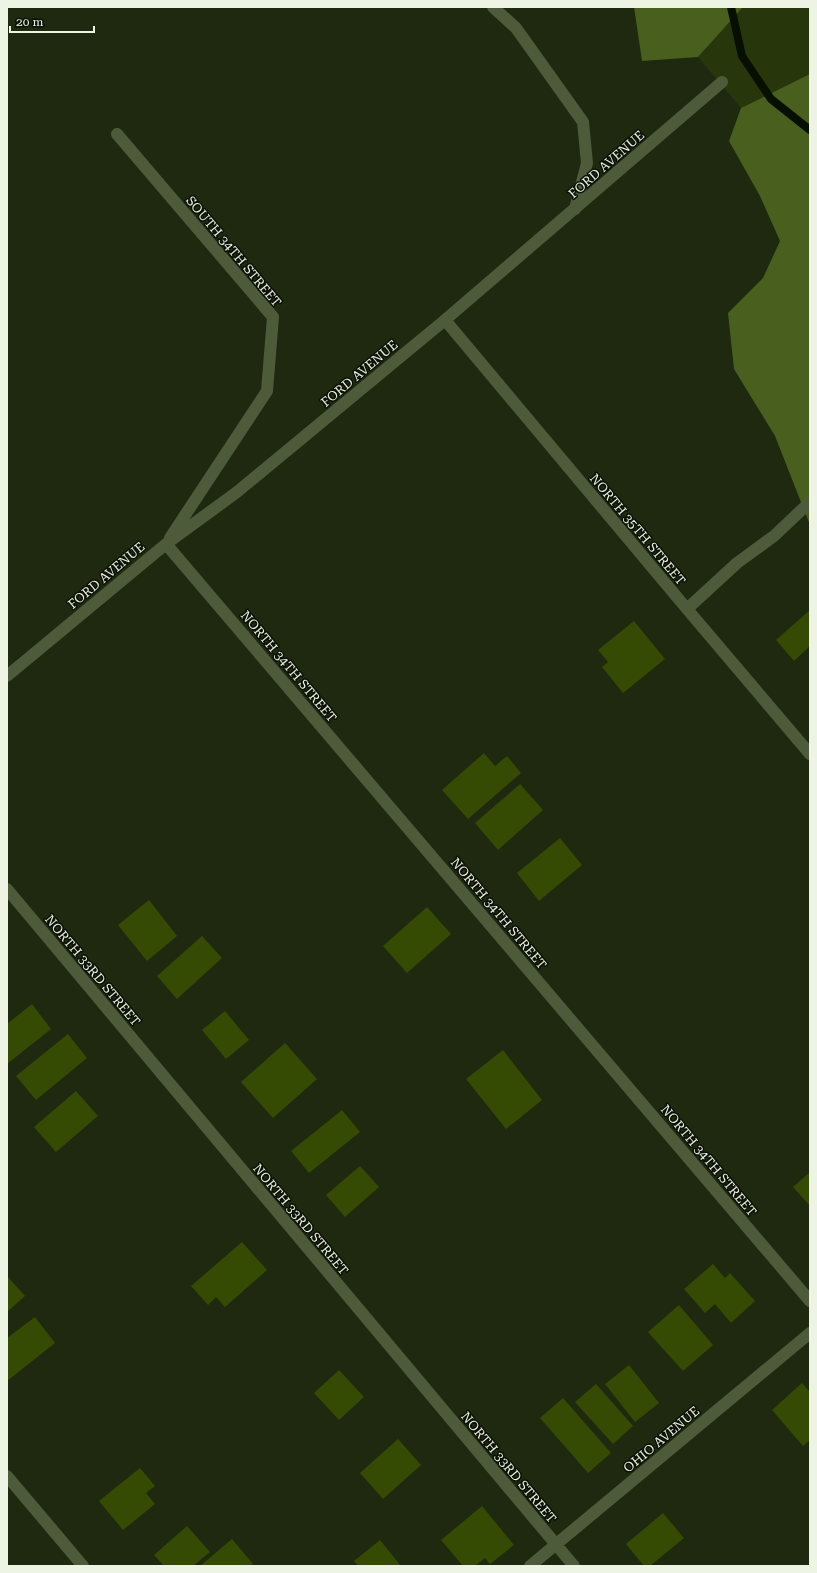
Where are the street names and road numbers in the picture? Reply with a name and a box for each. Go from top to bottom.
street label: FORD AVENUE [565,127,647,201]
street label: SOUTH 34TH STREET [183,193,284,310]
street label: FORD AVENUE [318,337,401,410]
street label: NORTH 35TH STREET [587,471,689,588]
street label: FORD AVENUE [65,539,148,612]
street label: NORTH 34TH STREET [238,608,340,725]
street label: NORTH 34TH STREET [448,855,550,972]
street label: NORTH 33RD STREET [42,912,144,1029]
street label: NORTH 34TH STREET [658,1102,760,1219]
street label: NORTH 33RD STREET [250,1161,352,1278]
street label: OHIO AVENUE [620,1403,702,1476]
street label: NORTH 33RD STREET [458,1409,560,1526]

